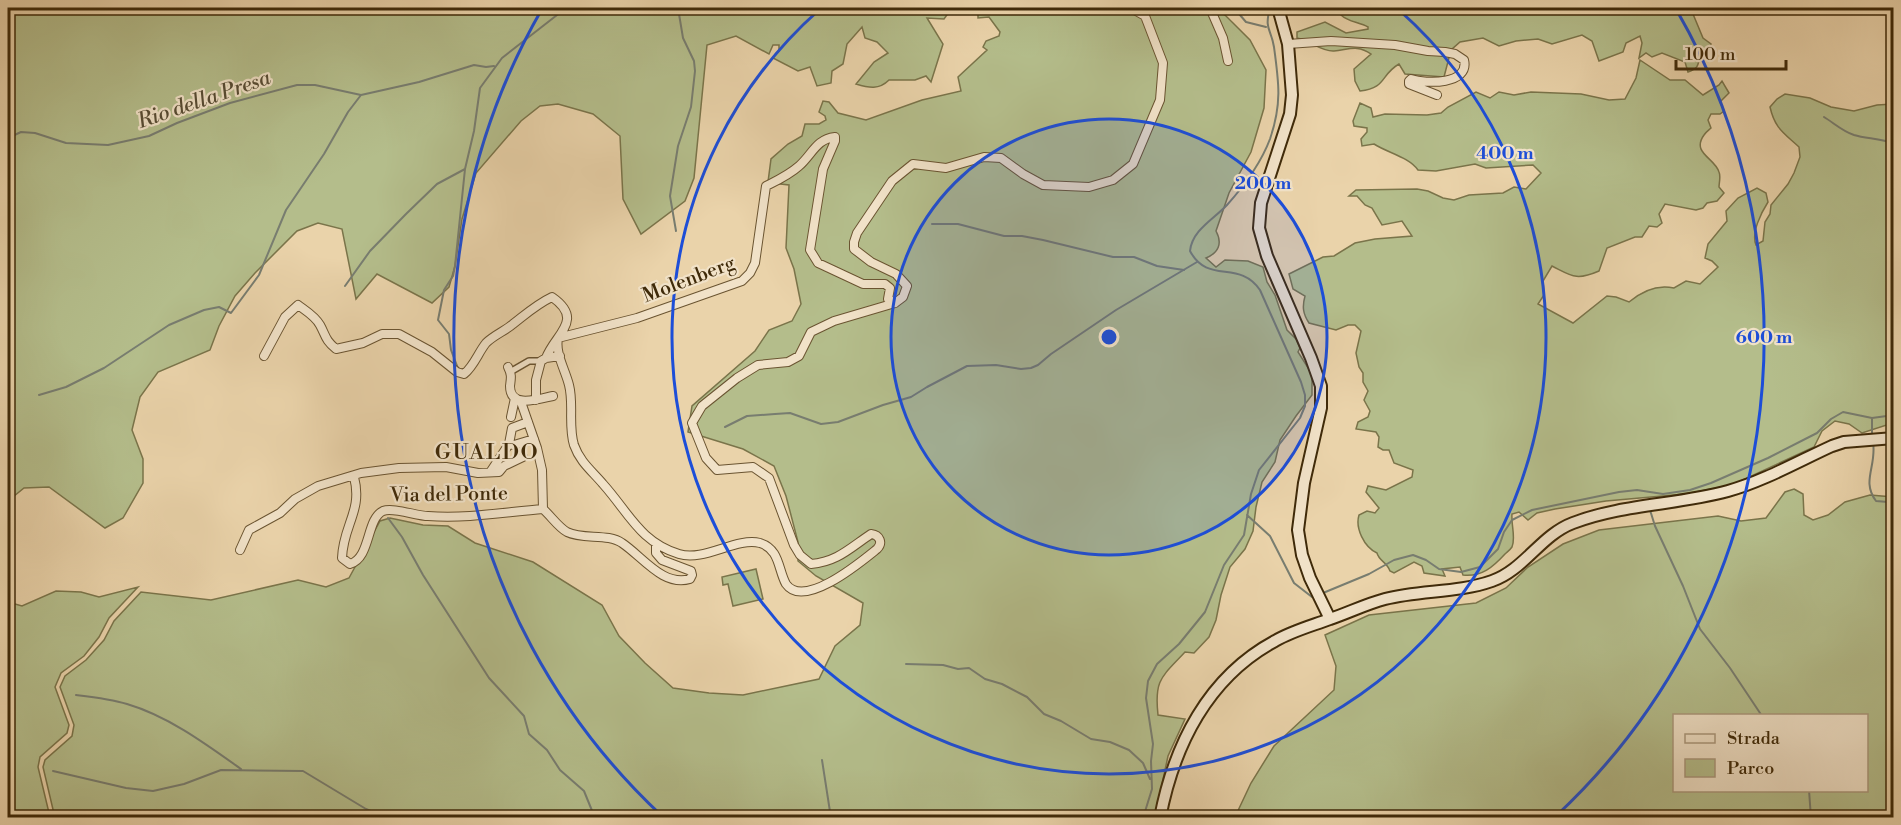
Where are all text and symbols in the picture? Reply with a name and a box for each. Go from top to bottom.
scale bar [1676,33,1786,71]
text: 100 m [1685,43,1736,66]
water label: Rio della Presa [133,65,274,135]
text: 400 m [1476,142,1534,165]
text: 200 m [1235,172,1292,195]
street label: Molenberg [639,251,739,309]
text: 600 m [1736,326,1793,349]
centre of rings [1099,327,1119,347]
district label: GUALDO [435,439,539,466]
street label: Via del Ponte [389,481,508,509]
legend [1673,714,1868,792]
text: Strada [1727,727,1781,750]
text: Parco [1727,757,1774,780]

